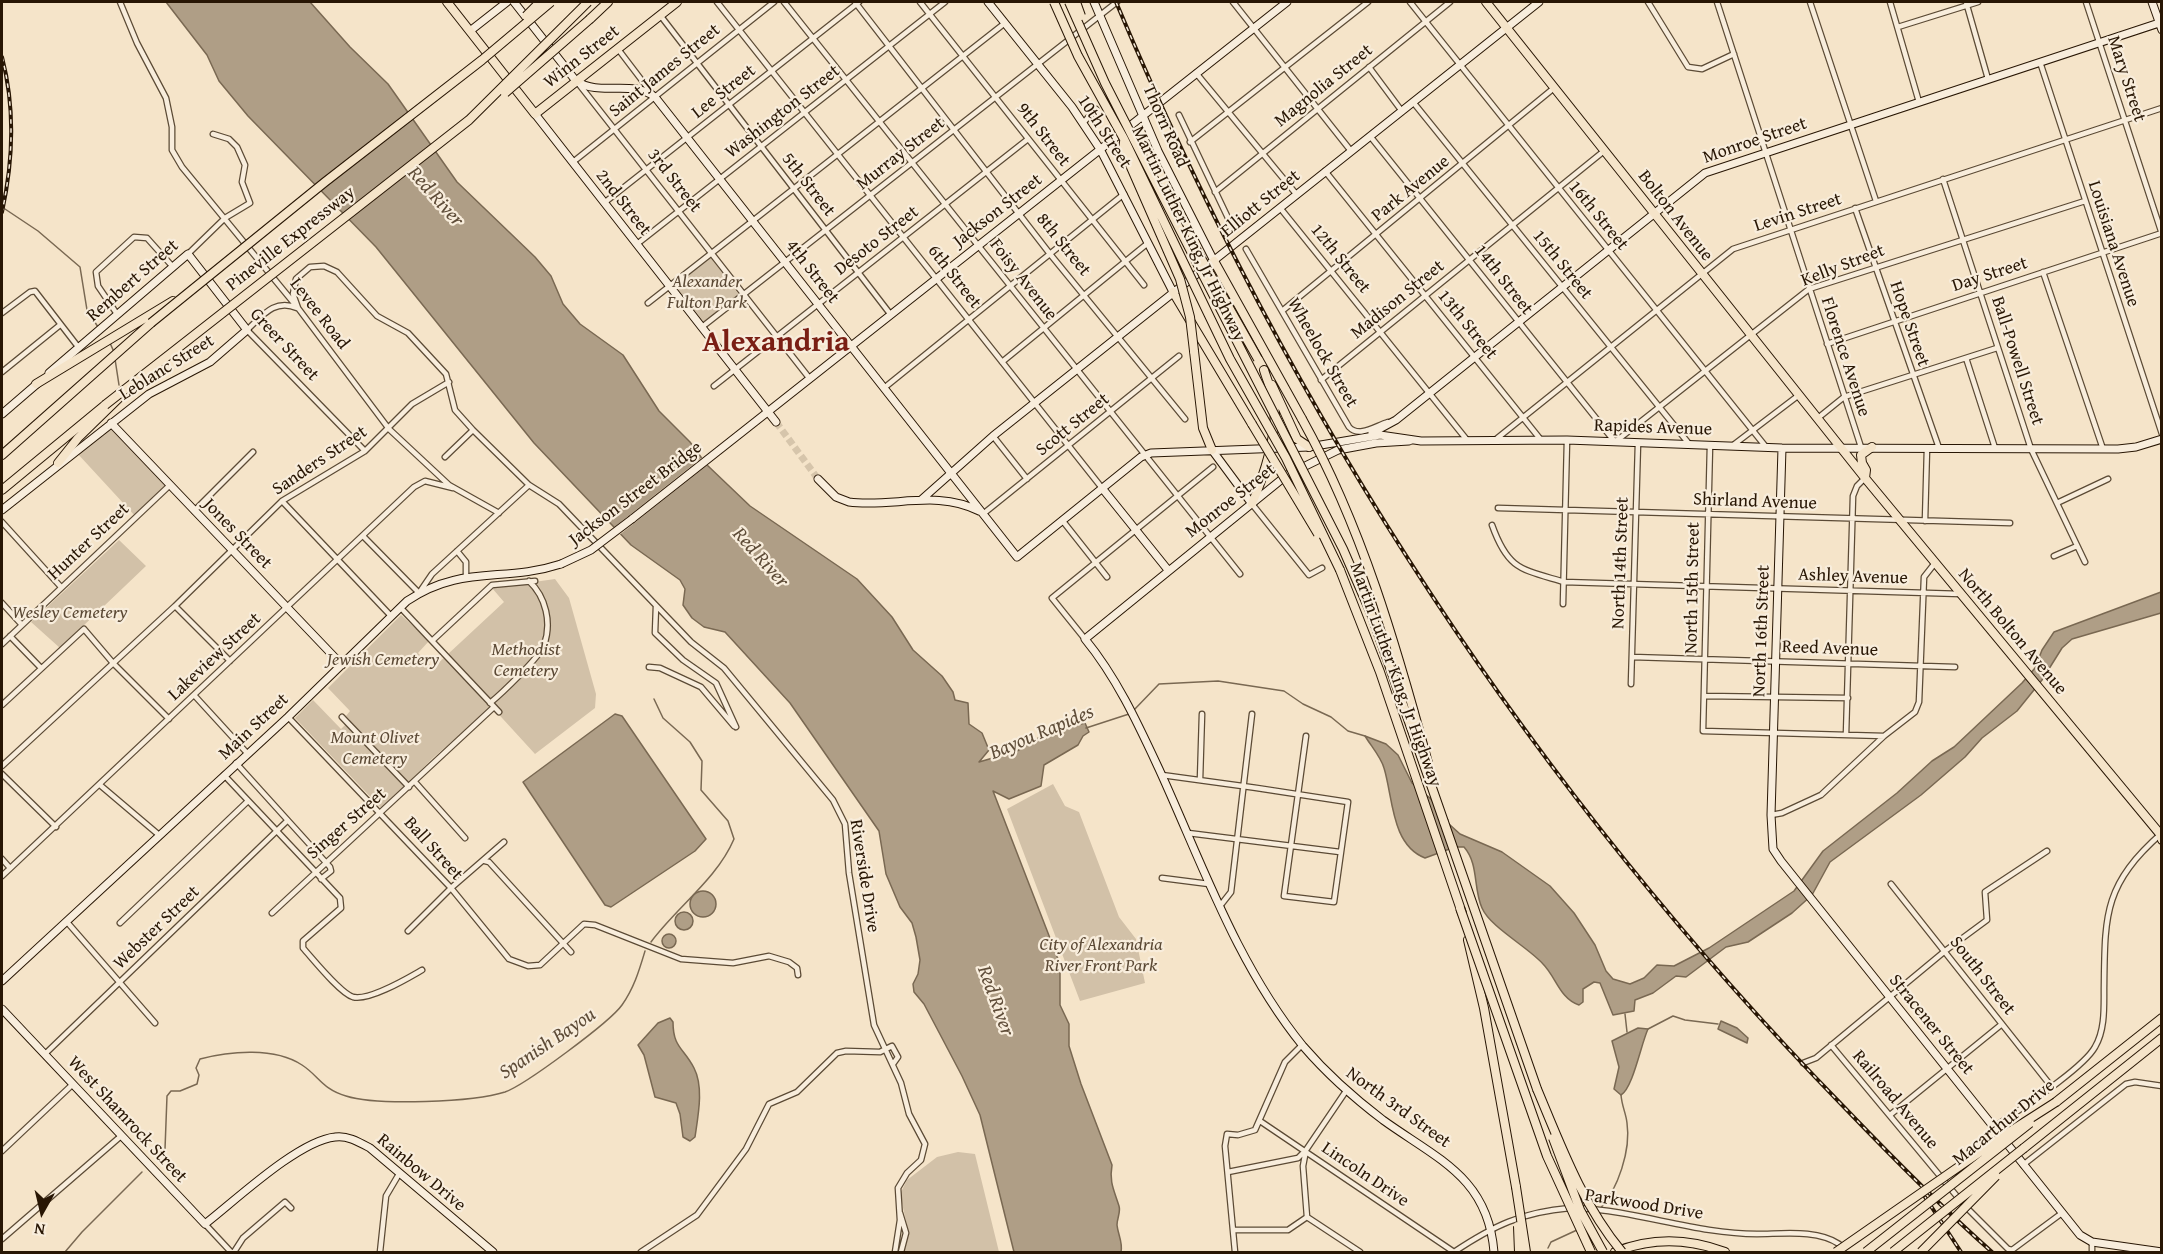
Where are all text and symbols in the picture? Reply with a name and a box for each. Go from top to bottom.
street label: Saint James Street [605,20,725,122]
street label: Winn Street [540,21,624,93]
street label: Mary Street [2102,33,2150,125]
street label: Magnolia Street [1271,40,1377,132]
street label: Lee Street [688,60,760,124]
street label: Washington Street [721,61,845,163]
street label: Thorn Road [1137,81,1193,171]
street label: 10th Street [1072,91,1136,173]
street label: 9th Street [1012,99,1074,171]
street label: Murray Street [853,113,949,195]
street label: Monroe Street [1700,113,1810,169]
street label: Martin Luther King, Jr Highway [1126,123,1250,345]
street label: 3rd Street [642,145,706,217]
street label: 5th Street [777,149,839,221]
street label: Park Avenue [1368,151,1454,227]
water label: Red River [402,162,468,232]
street label: 2nd Street [591,166,655,240]
street label: Elliott Street [1217,166,1305,242]
street label: Bolton Avenue [1633,166,1717,266]
street label: Jackson Street [949,170,1047,252]
street label: 16th Street [1563,177,1633,255]
street label: Louisiana Avenue [2082,178,2144,310]
street label: Pineville Expressway [222,182,360,296]
street label: Levin Street [1751,189,1845,237]
street label: Desoto Street [831,201,923,281]
street label: 8th Street [1031,209,1095,281]
street label: 12th Street [1305,220,1375,298]
street label: 15th Street [1527,226,1597,304]
street label: Rembert Street [83,235,183,327]
street label: Foisy Avenue [984,235,1062,325]
street label: 4th Street [781,236,843,308]
street label: Kelly Street [1798,240,1888,292]
street label: 6th Street [923,241,985,313]
street label: 14th Street [1469,241,1537,319]
street label: Day Street [1950,253,2030,297]
street label: Madison Street [1347,256,1449,344]
park label: Alexander Fulton Park [667,271,747,314]
street label: Levee Road [285,274,353,354]
street label: Hope Street [1884,279,1934,369]
street label: 13th Street [1432,286,1502,364]
street label: Wheelock Street [1282,294,1362,412]
street label: Florence Avenue [1816,294,1874,420]
street label: Ball-Powell Street [1986,294,2048,428]
street label: Greer Street [245,304,323,386]
district label: Alexandria [702,325,850,361]
street label: Leblanc Street [116,330,218,406]
street label: Scott Street [1032,389,1114,461]
street label: Rapides Avenue [1594,415,1712,441]
street label: Sanders Street [269,421,371,501]
street label: Jackson Street Bridge [565,437,707,551]
street label: Monroe Street [1182,459,1280,543]
street label: Shirland Avenue [1693,489,1817,515]
street label: Jones Street [198,494,276,574]
street label: North 14th Street [1608,497,1634,629]
street label: Hunter Street [44,499,134,585]
street label: North 15th Street [1681,522,1705,654]
water label: Red River [727,523,793,593]
street label: Martin Luther King, Jr Highway [1344,560,1446,790]
street label: Ashley Avenue [1798,564,1908,590]
street label: North Bolton Avenue [1953,564,2071,700]
street label: North 16th Street [1749,565,1775,697]
park label: Wesley Cemetery [12,602,128,624]
street label: Lakeview Street [164,608,266,706]
street label: Reed Avenue [1782,637,1878,661]
park label: Methodist Cemetery [492,639,560,682]
park label: Jewish Cemetery [327,649,439,671]
street label: Main Street [214,689,294,765]
water label: Bayou Rapides [986,700,1098,766]
park label: Mount Olivet Cemetery [331,727,419,770]
street label: Singer Street [303,784,391,864]
street label: Ball Street [399,813,467,885]
street label: Riverside Drive [844,818,884,934]
street label: Webster Street [109,882,205,974]
street label: South Street [1945,932,2019,1020]
park label: City of Alexandria River Front Park [1039,934,1163,976]
water label: Red River [971,963,1019,1039]
street label: Stracener Street [1884,970,1978,1080]
water label: Spanish Bayou [495,1003,601,1085]
street label: Railroad Avenue [1847,1046,1943,1154]
street label: West Shamrock Street [63,1052,191,1188]
street label: North 3rd Street [1342,1063,1454,1153]
street label: Macarthur Drive [1949,1075,2059,1171]
street label: Rainbow Drive [372,1130,470,1216]
street label: Lincoln Drive [1317,1138,1413,1212]
north arrow [12,1182,72,1242]
street label: Parkwood Drive [1583,1185,1705,1225]
text: N [33,1217,46,1242]

